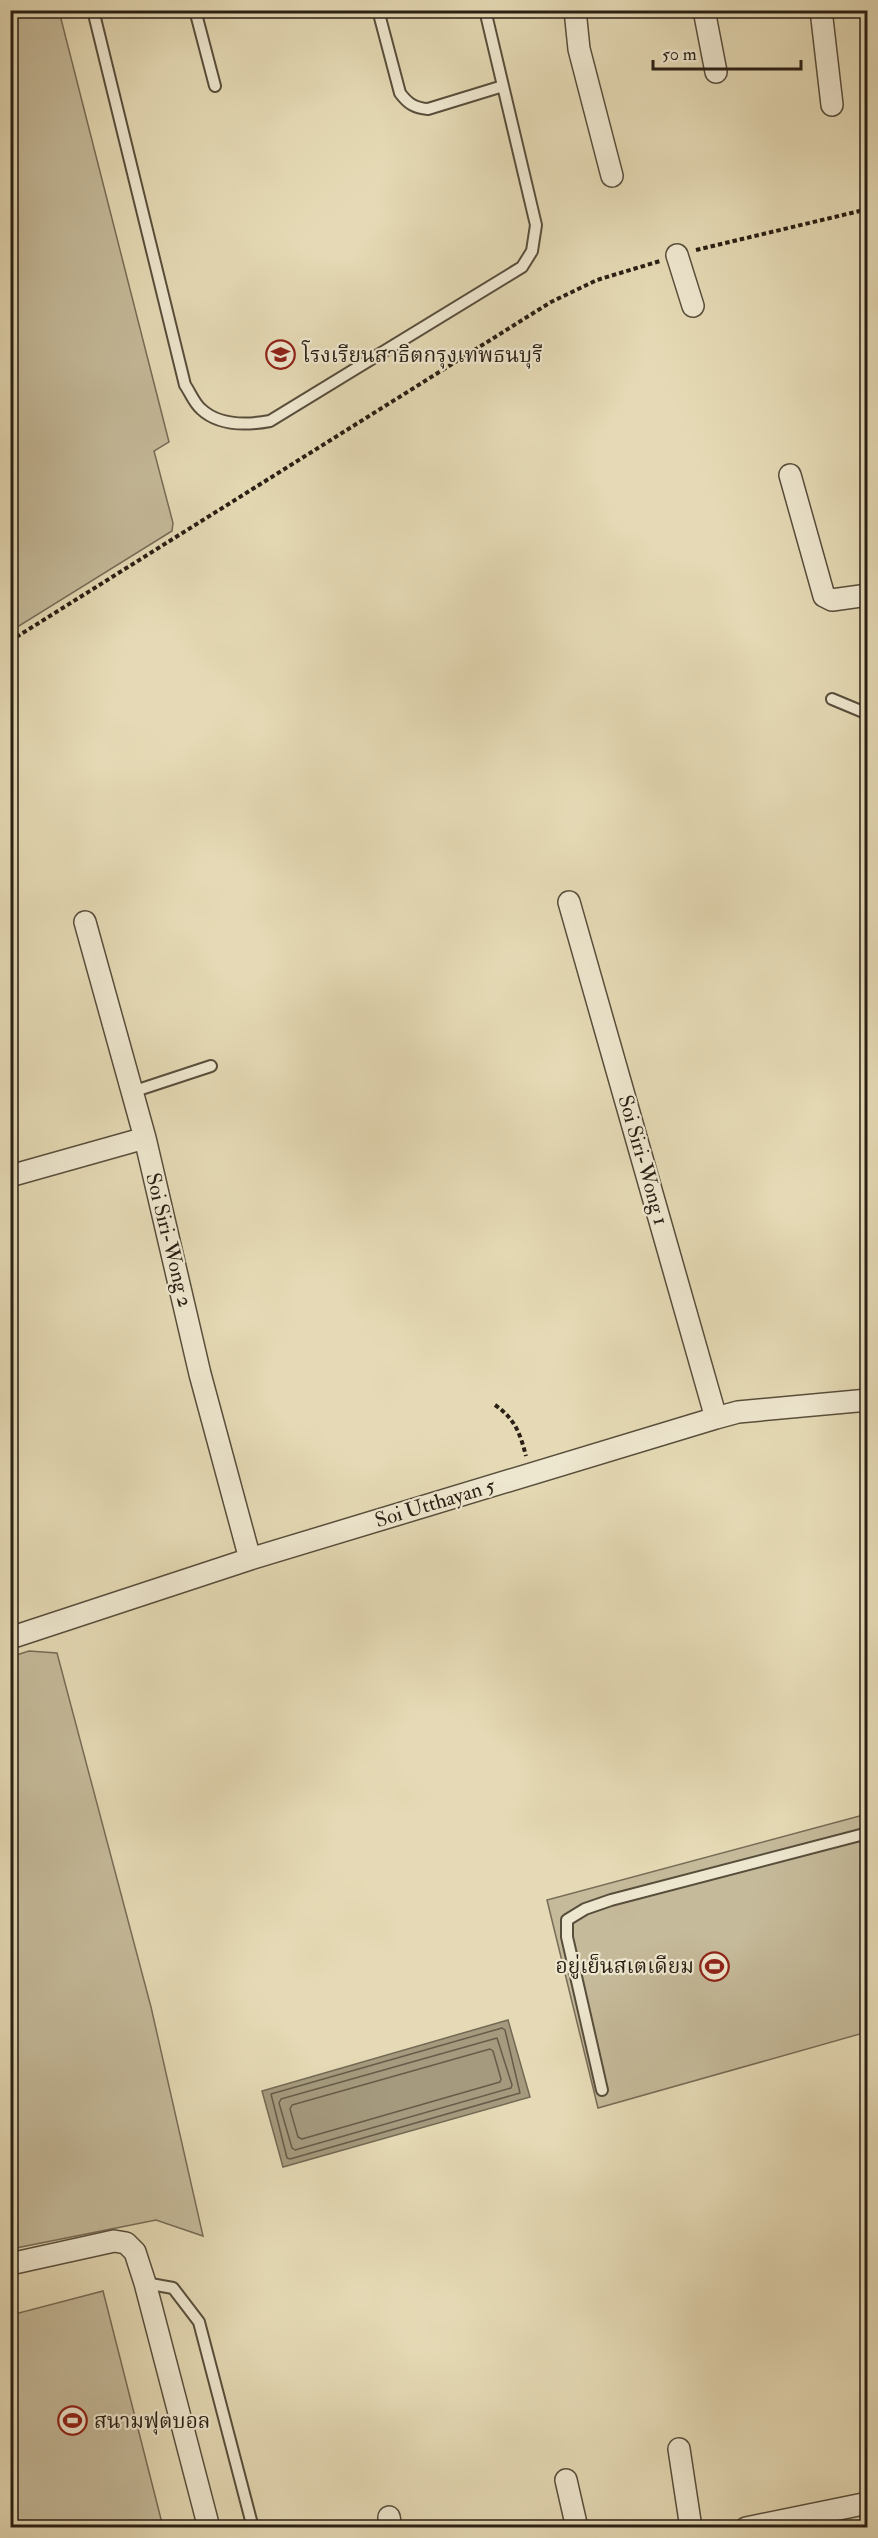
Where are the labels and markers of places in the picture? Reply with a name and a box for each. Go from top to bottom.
school or university icon: โรงเรียนสาธิตกรุงเทพธนบุรี [265,339,297,371]
place label: โรงเรียนสาธิตกรุงเทพธนบุรี [301,340,543,369]
sports icon: อยู่เย็นสเตเดียม [699,1950,731,1982]
place label: อยู่เย็นสเตเดียม [555,1953,694,1980]
sports icon: สนามฟุตบอล [57,2405,89,2437]
place label: สนามฟุตบอล [94,2408,210,2435]

